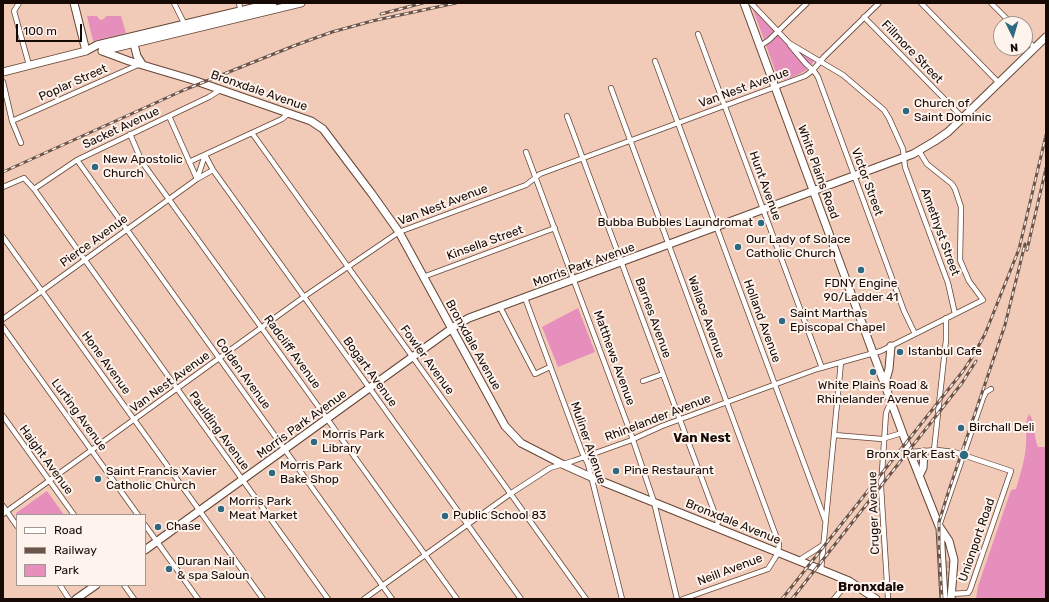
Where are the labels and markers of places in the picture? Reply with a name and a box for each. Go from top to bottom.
place label: Church of Saint Dominic [914,97,991,125]
marker: Church of Saint Dominic [901,106,911,116]
place label: New Apostolic Church [103,153,183,181]
marker: New Apostolic Church [90,162,100,172]
place label: Bubba Bubbles Laundromat [597,216,753,230]
marker: Bubba Bubbles Laundromat [756,218,766,228]
place label: Our Lady of Solace Catholic Church [746,233,851,261]
marker: Our Lady of Solace Catholic Church [733,242,743,252]
marker: FDNY Engine 90/Ladder 41 [856,265,866,275]
place label: FDNY Engine 90/Ladder 41 [824,277,898,305]
place label: Saint Marthas Episcopal Chapel [790,307,885,335]
marker: Saint Marthas Episcopal Chapel [777,316,787,326]
place label: Istanbul Cafe [908,345,982,359]
marker: Istanbul Cafe [895,347,905,357]
marker: White Plains Road & Rhinelander Avenue [868,367,878,377]
place label: White Plains Road & Rhinelander Avenue [817,379,929,407]
place label: Birchall Deli [969,421,1034,435]
marker: Birchall Deli [956,423,966,433]
place label: Morris Park Library [322,428,384,456]
marker: Morris Park Library [309,437,319,447]
place label: Bronx Park East [866,448,955,462]
marker: Bronx Park East [958,449,970,461]
place label: Morris Park Bake Shop [280,459,342,487]
place label: Pine Restaurant [624,464,714,478]
place label: Saint Francis Xavier Catholic Church [106,465,217,493]
marker: Pine Restaurant [611,466,621,476]
marker: Morris Park Bake Shop [267,468,277,478]
marker: Saint Francis Xavier Catholic Church [93,474,103,484]
place label: Morris Park Meat Market [229,495,297,523]
marker: Morris Park Meat Market [216,504,226,514]
place label: Public School 83 [453,509,546,523]
marker: Public School 83 [440,511,450,521]
place label: Chase [166,520,201,534]
marker: Chase [153,522,163,532]
place label: Duran Nail & spa Saloun [177,555,249,583]
marker: Duran Nail & spa Saloun [164,564,174,574]

